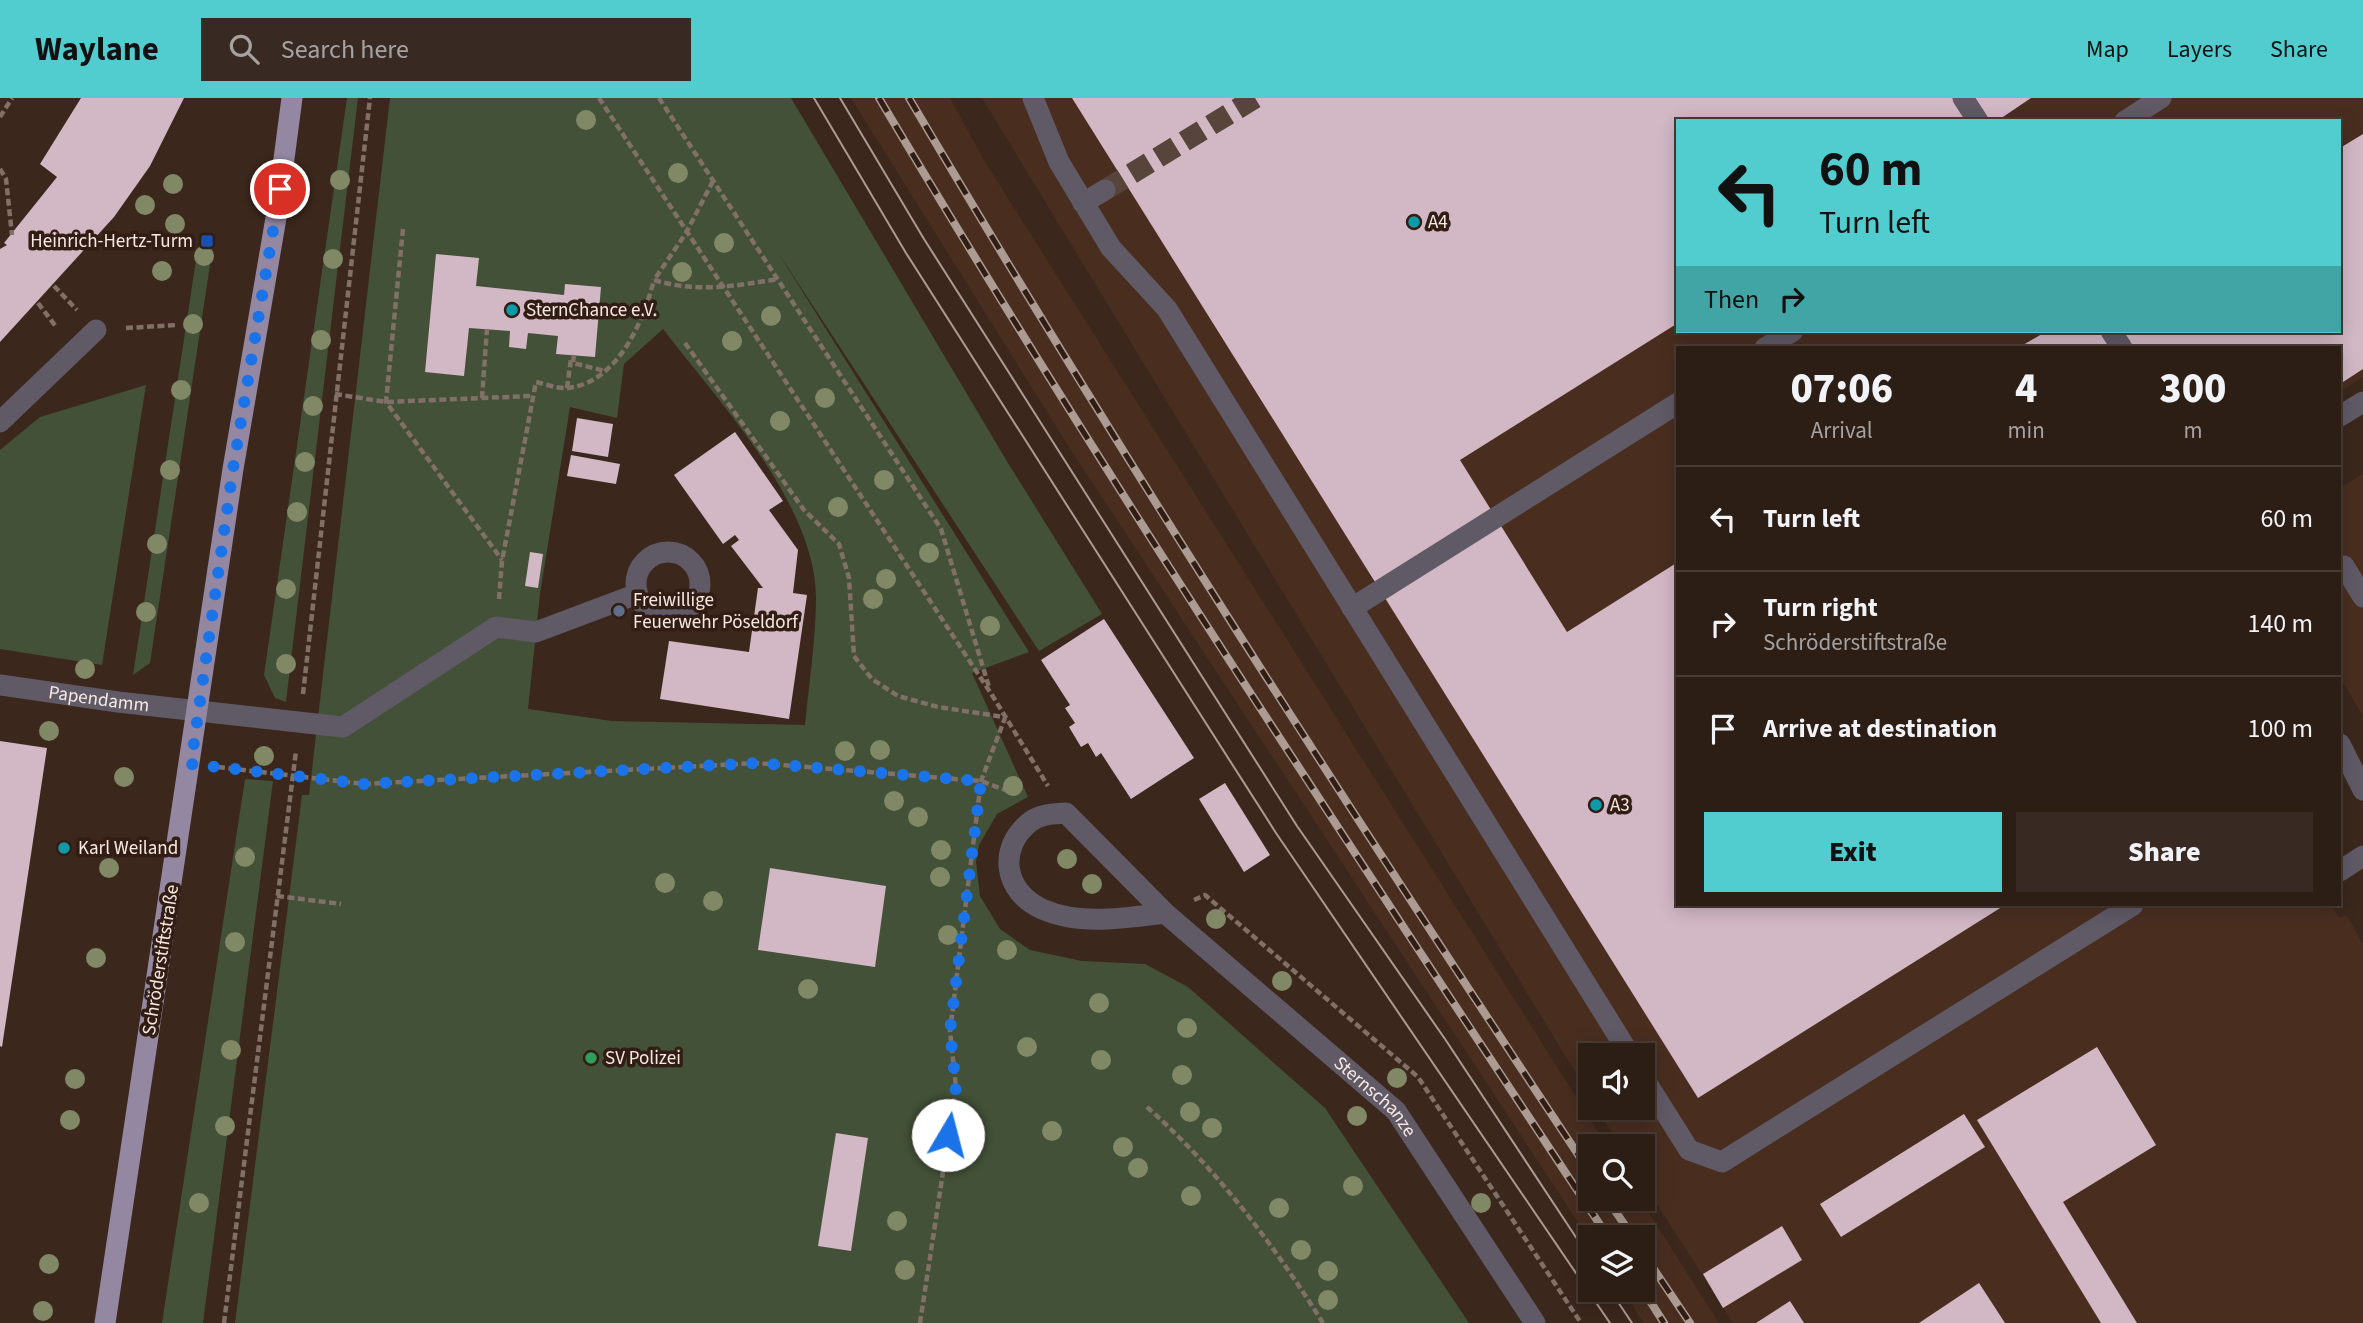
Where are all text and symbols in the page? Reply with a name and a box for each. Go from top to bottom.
search box [201,18,691,81]
text: Waylane [35,26,159,73]
icon: search [225,30,263,68]
text: Search here [281,31,409,68]
text: Map [2086,32,2129,67]
text: Layers [2167,32,2232,67]
text: Share [2270,32,2328,67]
text: 60 m [1819,135,1923,205]
icon: left [1704,147,1795,238]
pin [250,159,310,219]
icon: arrive [261,170,299,208]
text: Turn left [1819,200,1930,246]
place label: A4 [1428,209,1448,236]
marker: A4 [1406,214,1422,230]
place label: Heinrich-Hertz-Turm [30,228,193,255]
marker: Heinrich-Hertz-Turm [199,233,215,249]
icon: right [1773,280,1811,318]
text: Then [1704,281,1759,318]
place label: SternChance e.V. [526,297,657,324]
marker: SternChance e.V. [504,302,520,318]
text: 07:06 [1790,359,1893,419]
text: 4 [2015,359,2037,419]
text: 300 [2159,359,2227,419]
text: Arrival [1811,414,1873,447]
text: min [2008,414,2045,447]
text: m [2183,414,2202,447]
icon: left [1704,500,1742,538]
text: Turn left [1763,500,1860,537]
text: 60 m [2260,500,2313,537]
place label: Freiwillige Feuerwehr Pöseldorf [633,587,799,636]
text: Turn right [1763,589,1878,626]
marker: Freiwillige Feuerwehr Pöseldorf [611,603,627,619]
icon: right [1704,605,1742,643]
text: 140 m [2247,605,2313,642]
text: Schröderstiftstraße [1763,626,1947,659]
street label: Papendamm [47,679,151,719]
icon: arrive [1704,710,1742,748]
text: Arrive at destination [1763,710,1997,747]
text: 100 m [2247,710,2313,747]
place label: A3 [1610,792,1630,819]
marker: A3 [1588,797,1604,813]
button: Exit [1704,812,2002,892]
button: Share [2016,812,2313,892]
place label: Karl Weiland [78,835,178,862]
marker: Karl Weiland [56,840,72,856]
street label: Schröderstiftstraße [136,883,186,1037]
map controls [1578,1043,1655,1302]
button: sound [1578,1043,1655,1120]
place label: SV Polizei [605,1045,681,1072]
marker: SV Polizei [583,1050,599,1066]
street label: Sternschanze [1328,1050,1423,1142]
position arrow [911,1098,985,1172]
button: search [1578,1134,1655,1211]
button: layers [1578,1225,1655,1302]

